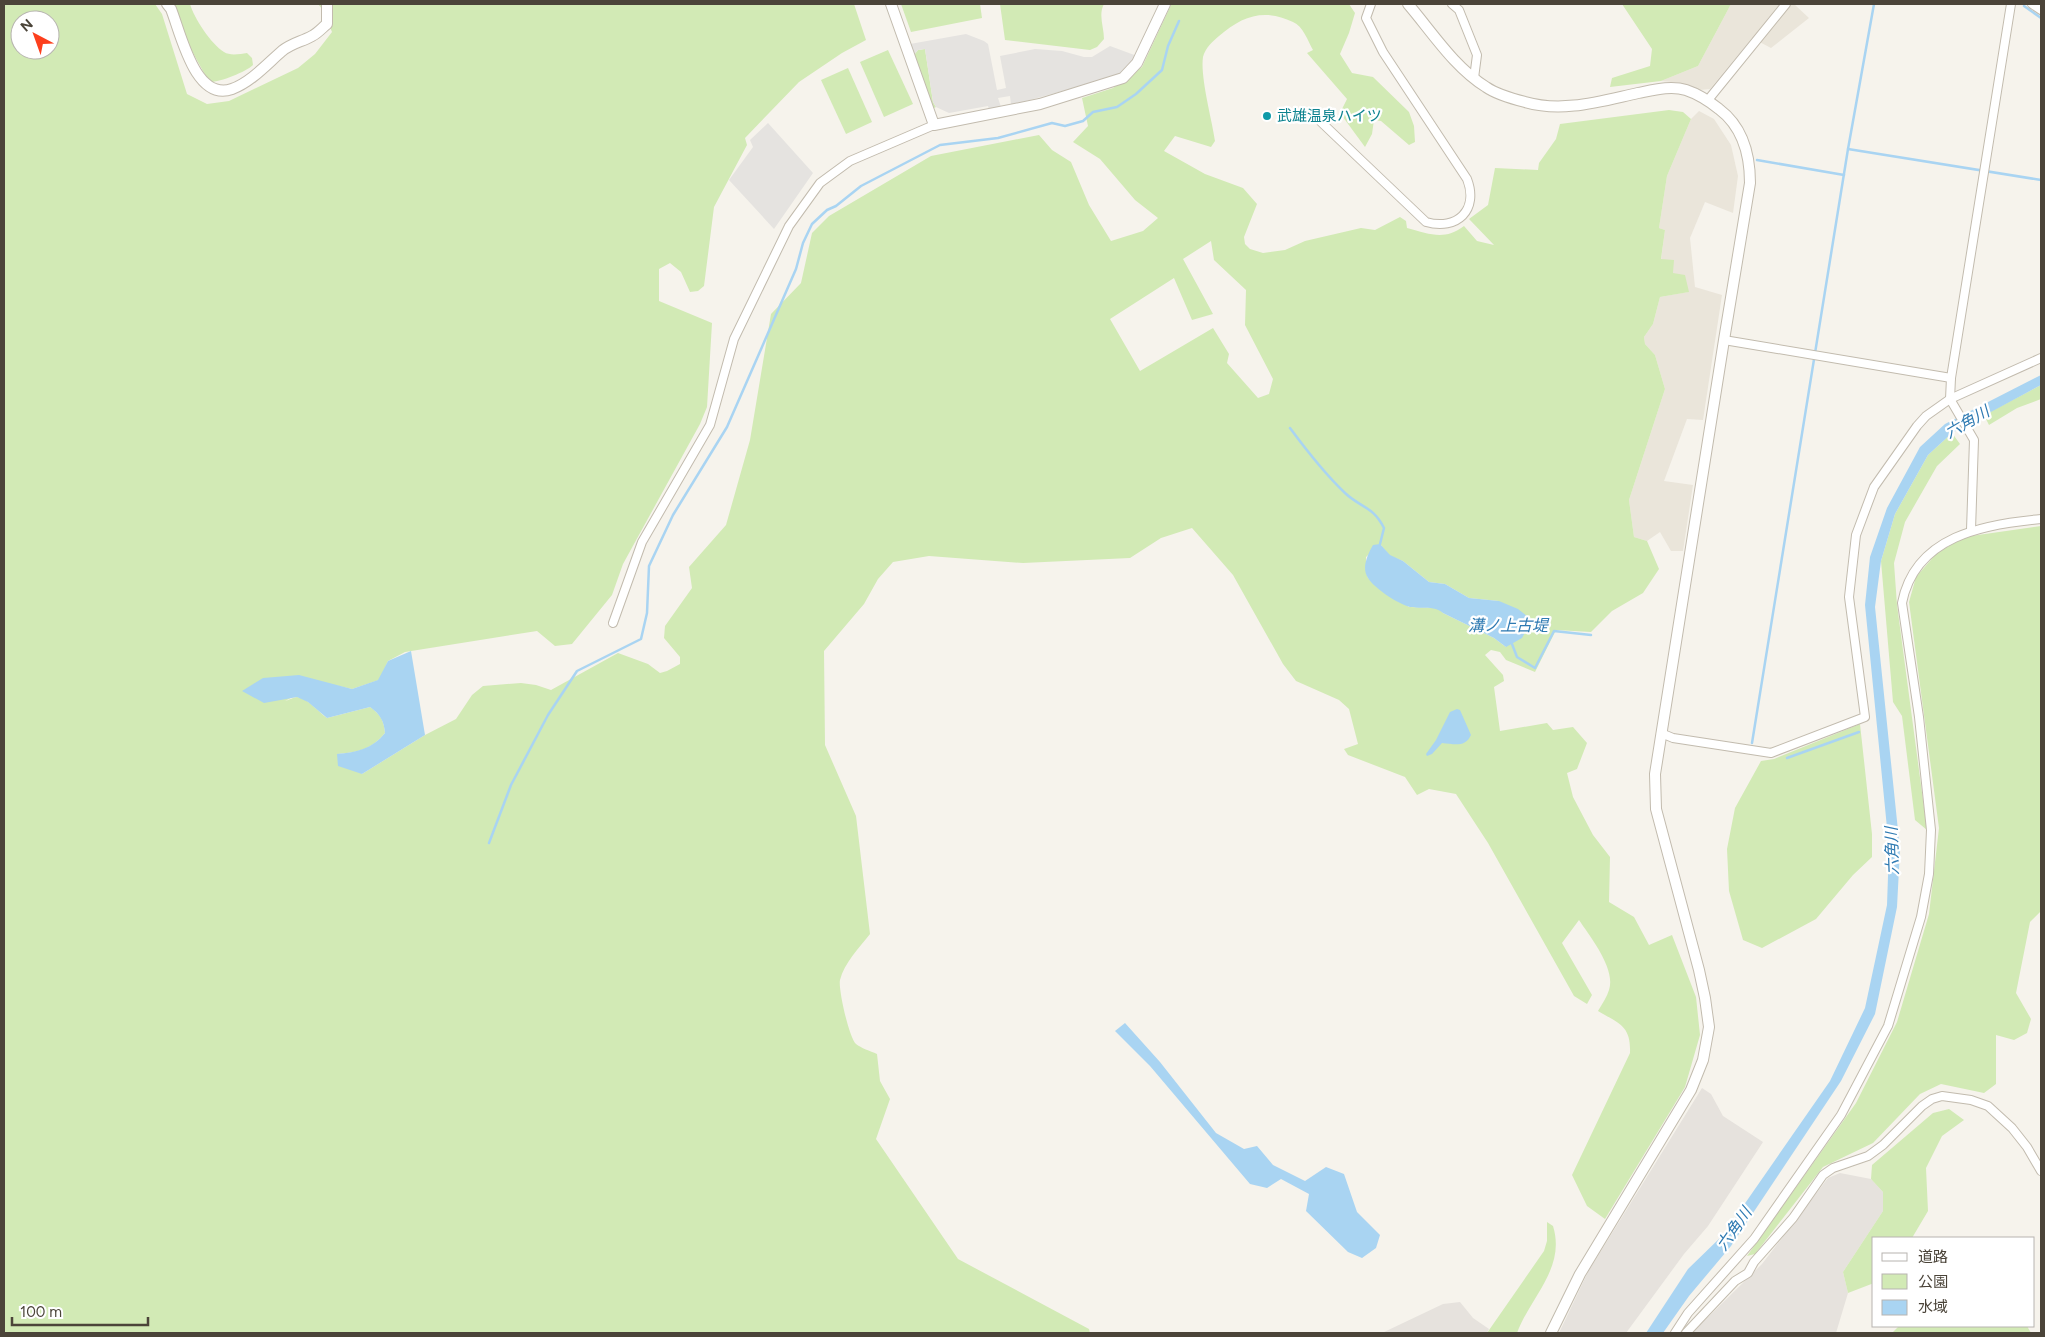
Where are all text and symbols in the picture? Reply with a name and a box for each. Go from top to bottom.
north arrow [10,10,60,60]
text: N [17,16,36,36]
place label: 武雄温泉ハイツ [1277,107,1382,125]
marker: 武雄温泉ハイツ [1261,110,1273,122]
water label: 六角川 [1941,401,1994,442]
water label: 溝ノ上古堤 [1468,616,1550,635]
water label: 六角川 [1882,825,1902,875]
water label: 六角川 [1712,1202,1757,1254]
legend [1872,1237,2035,1327]
text: 道路 [1918,1248,1948,1266]
text: 公園 [1918,1273,1948,1291]
scale bar [12,1294,149,1326]
text: 水域 [1918,1298,1948,1316]
text: 100 m [20,1303,62,1321]

